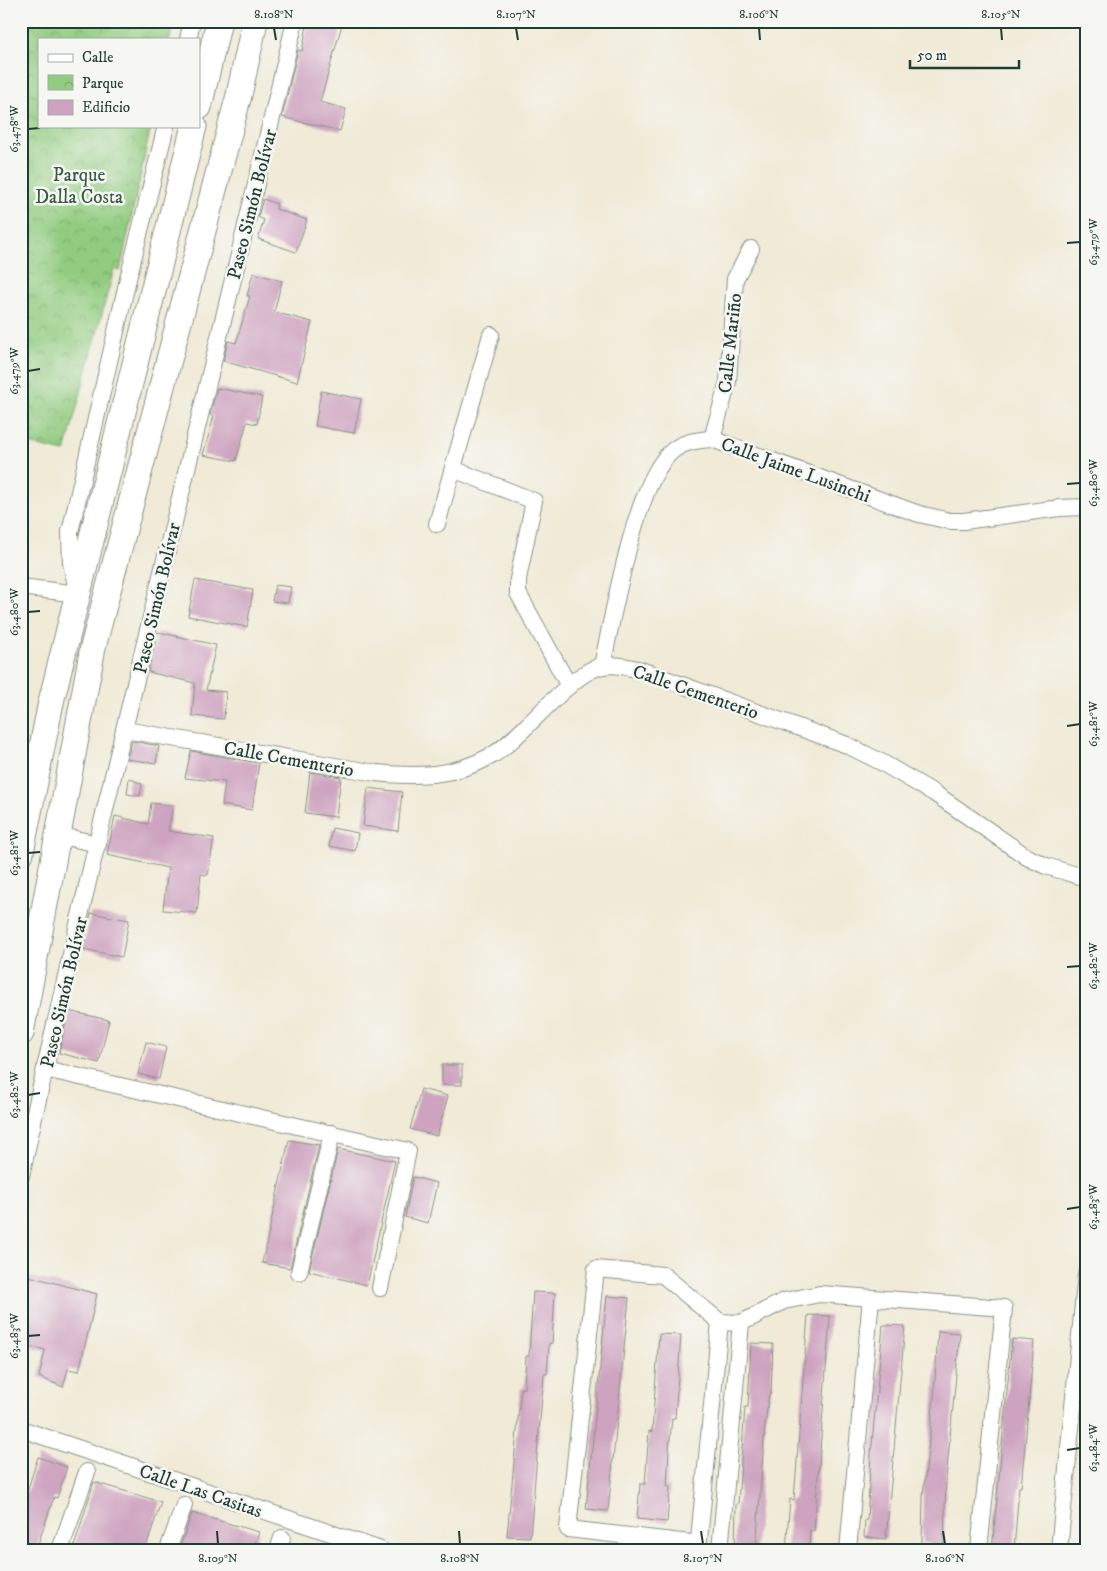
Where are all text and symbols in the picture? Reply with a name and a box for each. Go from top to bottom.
text: 8.108°N [254,7,294,22]
text: 8.107°N [496,7,536,22]
text: 8.106°N [739,7,779,22]
text: 8.105°N [981,7,1021,22]
legend [38,38,200,128]
scale bar [910,38,1018,70]
text: 50 m [917,46,947,65]
text: Calle [82,48,114,67]
text: Parque [82,74,123,93]
text: Edificio [82,98,130,117]
text: 63.478°W [7,104,22,153]
street label: Paseo Simón Bolívar [223,127,282,282]
park label: Parque Dalla Costa [35,164,123,209]
text: 63.479°W [1086,217,1101,266]
street label: Calle Mariño [714,292,747,394]
text: 63.479°W [7,346,22,395]
street label: Calle Jaime Lusinchi [718,433,873,508]
text: 63.480°W [1086,458,1101,507]
street label: Paseo Simón Bolívar [129,521,186,676]
text: 63.480°W [7,587,22,636]
street label: Calle Cementerio [630,660,761,725]
text: 63.481°W [1086,700,1101,747]
street label: Calle Cementerio [222,737,356,782]
text: 63.481°W [7,829,22,876]
street label: Paseo Simón Bolívar [36,915,93,1070]
text: 63.482°W [1086,941,1101,990]
text: 63.482°W [7,1070,22,1119]
text: 63.483°W [1086,1183,1101,1230]
text: 63.483°W [7,1312,22,1359]
text: 63.484°W [1086,1423,1101,1472]
street label: Calle Las Casitas [136,1460,265,1523]
text: 8.109°N [198,1551,238,1566]
text: 8.108°N [440,1551,480,1566]
text: 8.107°N [683,1551,723,1566]
text: 8.106°N [925,1551,965,1566]

